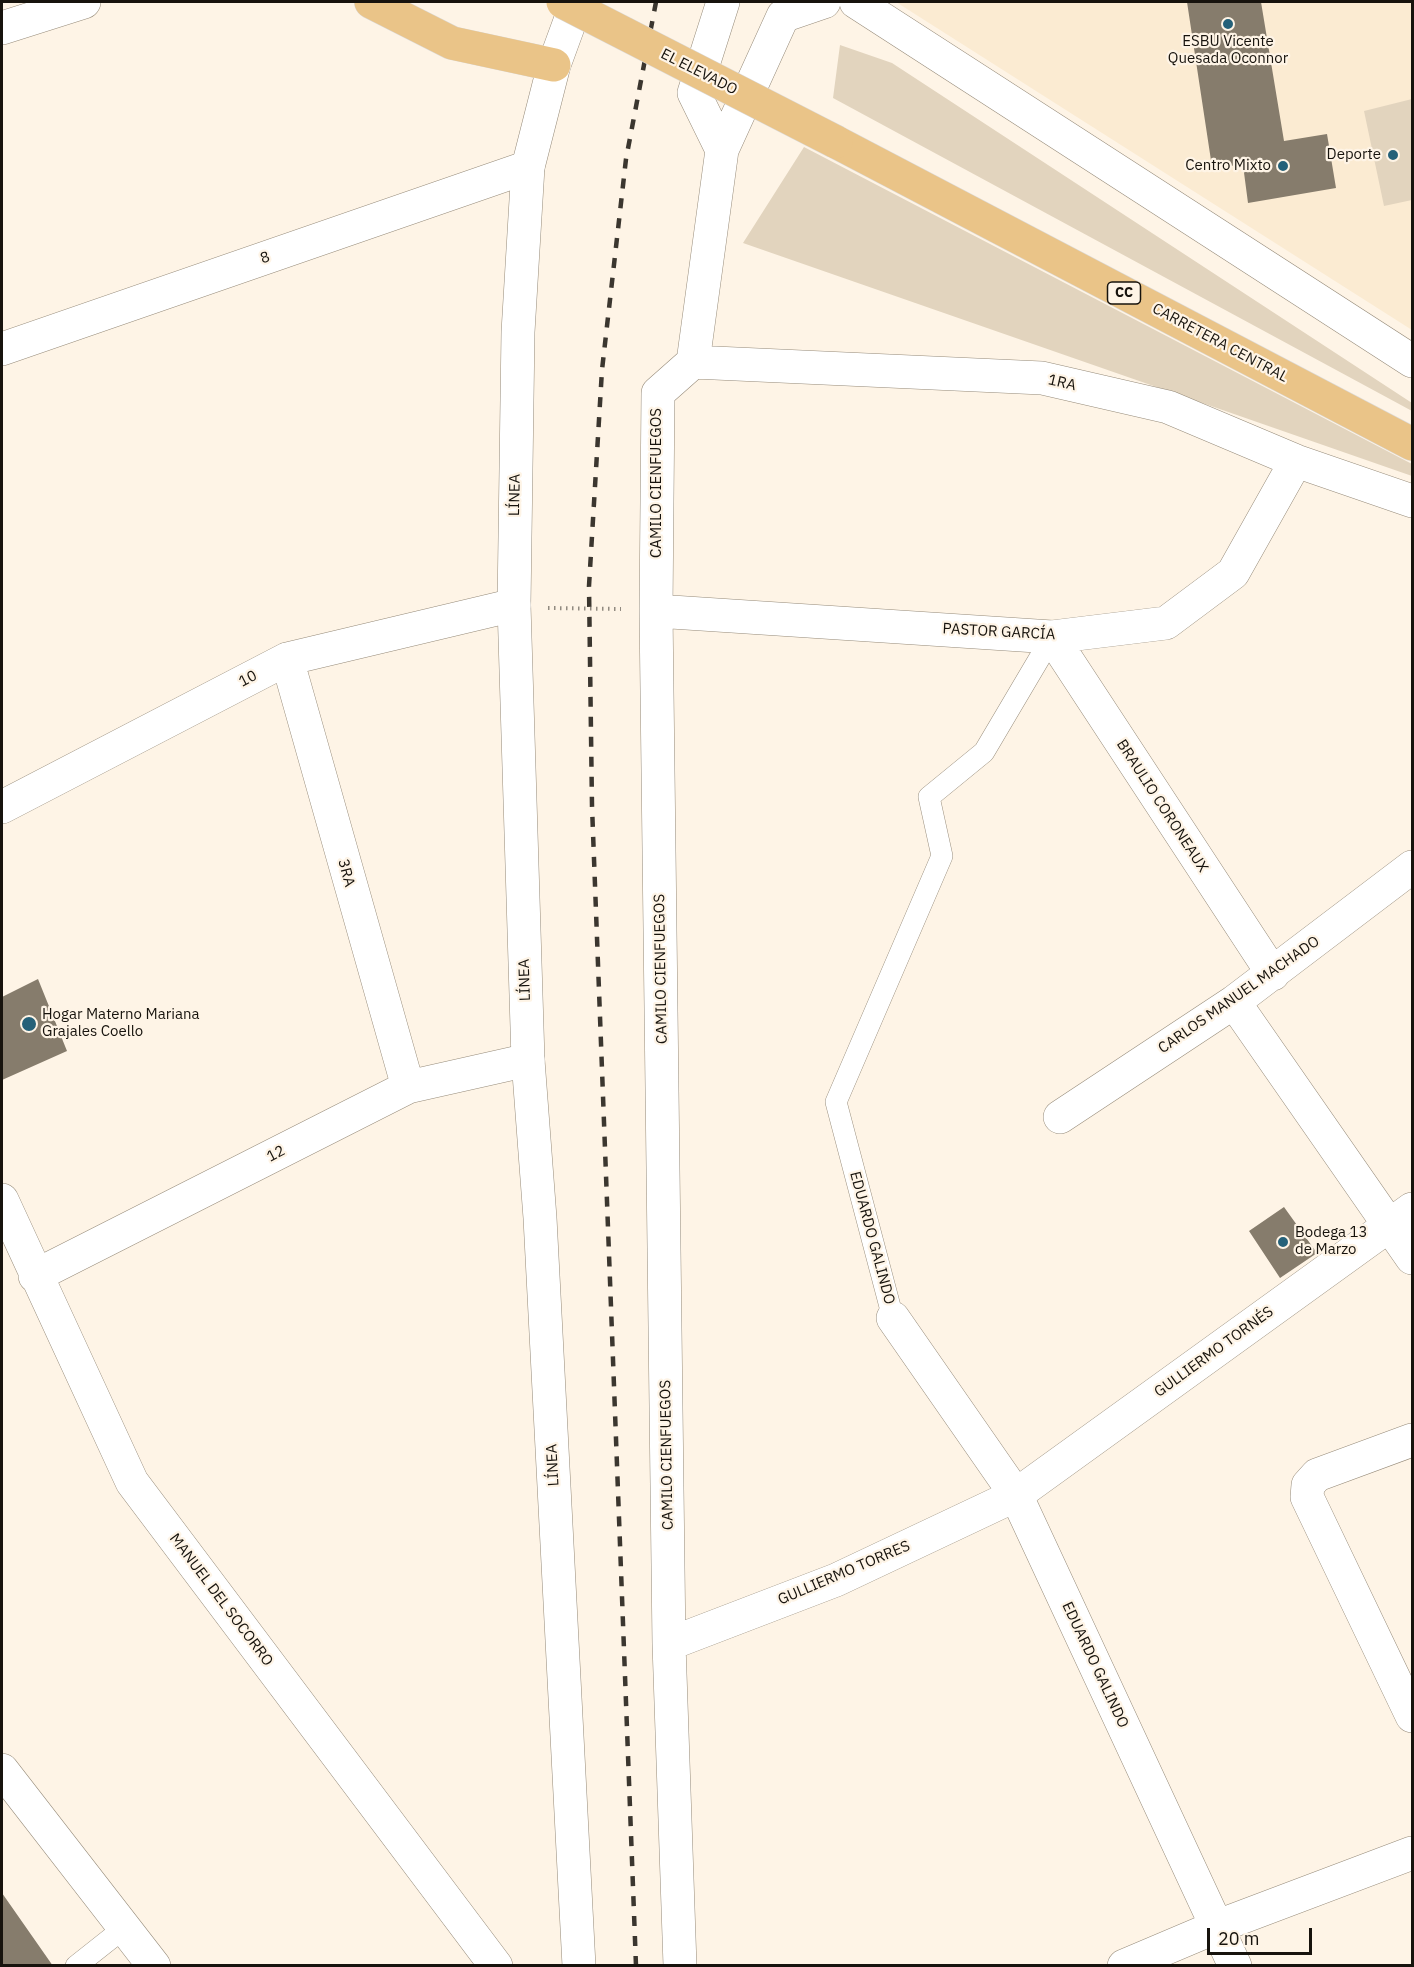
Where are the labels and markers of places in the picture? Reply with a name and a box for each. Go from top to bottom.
marker: ESBU Vicente Quesada Oconnor [1221,17,1235,31]
place label: ESBU Vicente Quesada Oconnor [1168,33,1288,68]
place label: Deporte [1327,146,1381,164]
marker: Deporte [1386,148,1400,162]
place label: Centro Mixto [1185,157,1271,175]
marker: Centro Mixto [1276,159,1290,173]
place label: Hogar Materno Mariana Grajales Coello [42,1006,200,1041]
marker: Hogar Materno Mariana Grajales Coello [20,1015,38,1033]
place label: Bodega 13 de Marzo [1295,1224,1368,1259]
marker: Bodega 13 de Marzo [1276,1235,1290,1249]

